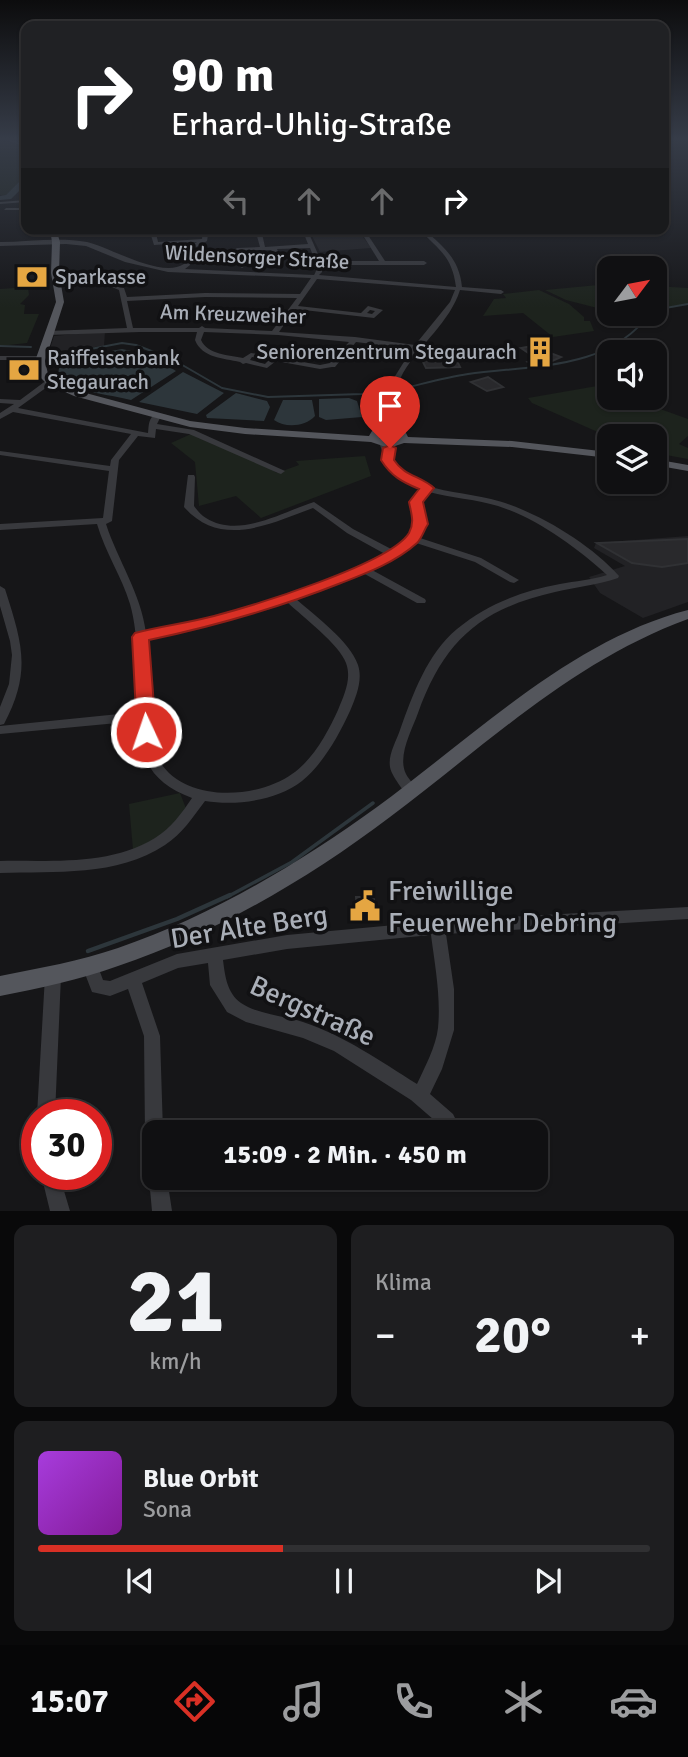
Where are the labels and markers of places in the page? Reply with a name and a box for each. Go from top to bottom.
bank icon: Sparkasse [15,260,49,294]
place label: Sparkasse [55,264,146,290]
building icon: Seniorenzentrum Stegaurach [523,335,557,369]
place label: Seniorenzentrum Stegaurach [256,339,517,365]
place label: Raiffeisenbank Stegaurach [47,345,181,395]
bank icon: Raiffeisenbank Stegaurach [7,353,41,387]
pin [360,376,420,448]
place label: Freiwillige Feuerwehr Debring [388,874,617,940]
public building icon: Freiwillige Feuerwehr Debring [348,889,382,923]

